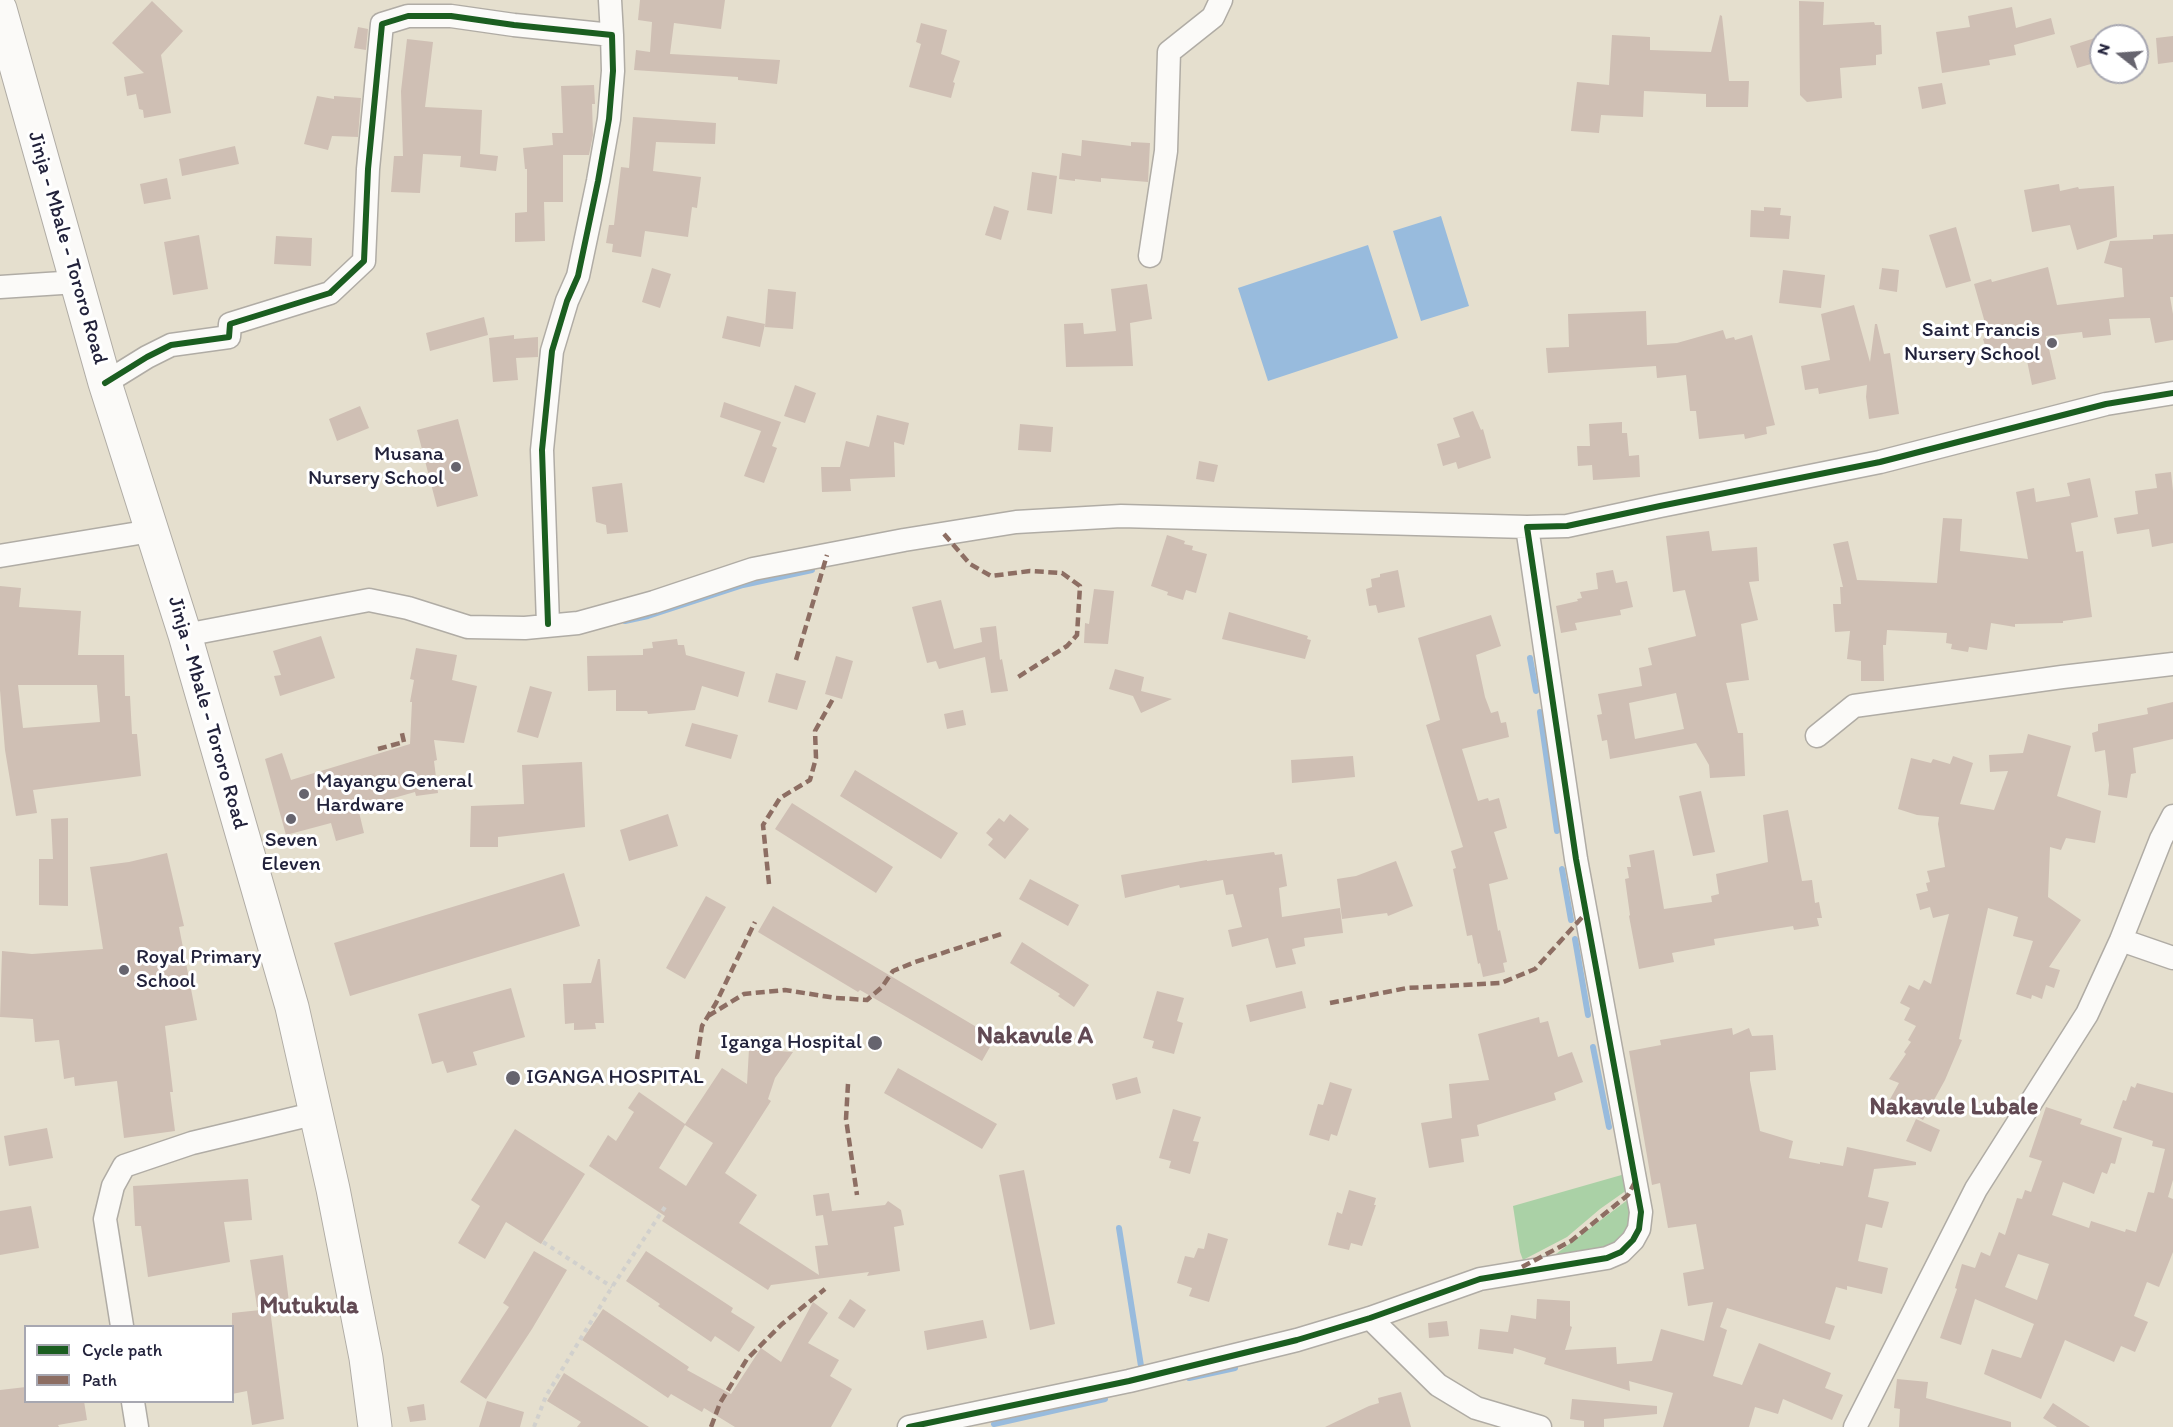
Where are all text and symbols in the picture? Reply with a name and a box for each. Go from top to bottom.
north arrow [2089,24,2149,84]
text: N [2093,41,2114,57]
street label: Jinja - Mbale - Tororo Road [22,129,112,367]
place label: Saint Francis Nursery School [1904,318,2040,368]
marker: Saint Francis Nursery School [2045,336,2059,350]
place label: Musana Nursery School [308,442,444,492]
marker: Musana Nursery School [449,460,463,474]
street label: Jinja - Mbale - Tororo Road [162,594,252,832]
place label: Mayangu General Hardware [316,769,473,819]
marker: Mayangu General Hardware [297,787,311,801]
marker: Seven Eleven [284,812,298,826]
place label: Seven Eleven [261,828,321,878]
place label: Royal Primary School [136,945,261,995]
marker: Royal Primary School [117,963,131,977]
district label: Nakavule A [977,1023,1093,1051]
place label: Iganga Hospital [720,1030,862,1056]
marker: Iganga Hospital [866,1034,884,1052]
place label: IGANGA HOSPITAL [526,1065,704,1091]
marker: IGANGA HOSPITAL [504,1069,522,1087]
district label: Nakavule Lubale [1870,1094,2038,1122]
district label: Mutukula [259,1293,359,1321]
legend [24,1325,234,1403]
text: Cycle path [82,1339,162,1361]
text: Path [82,1369,117,1391]

